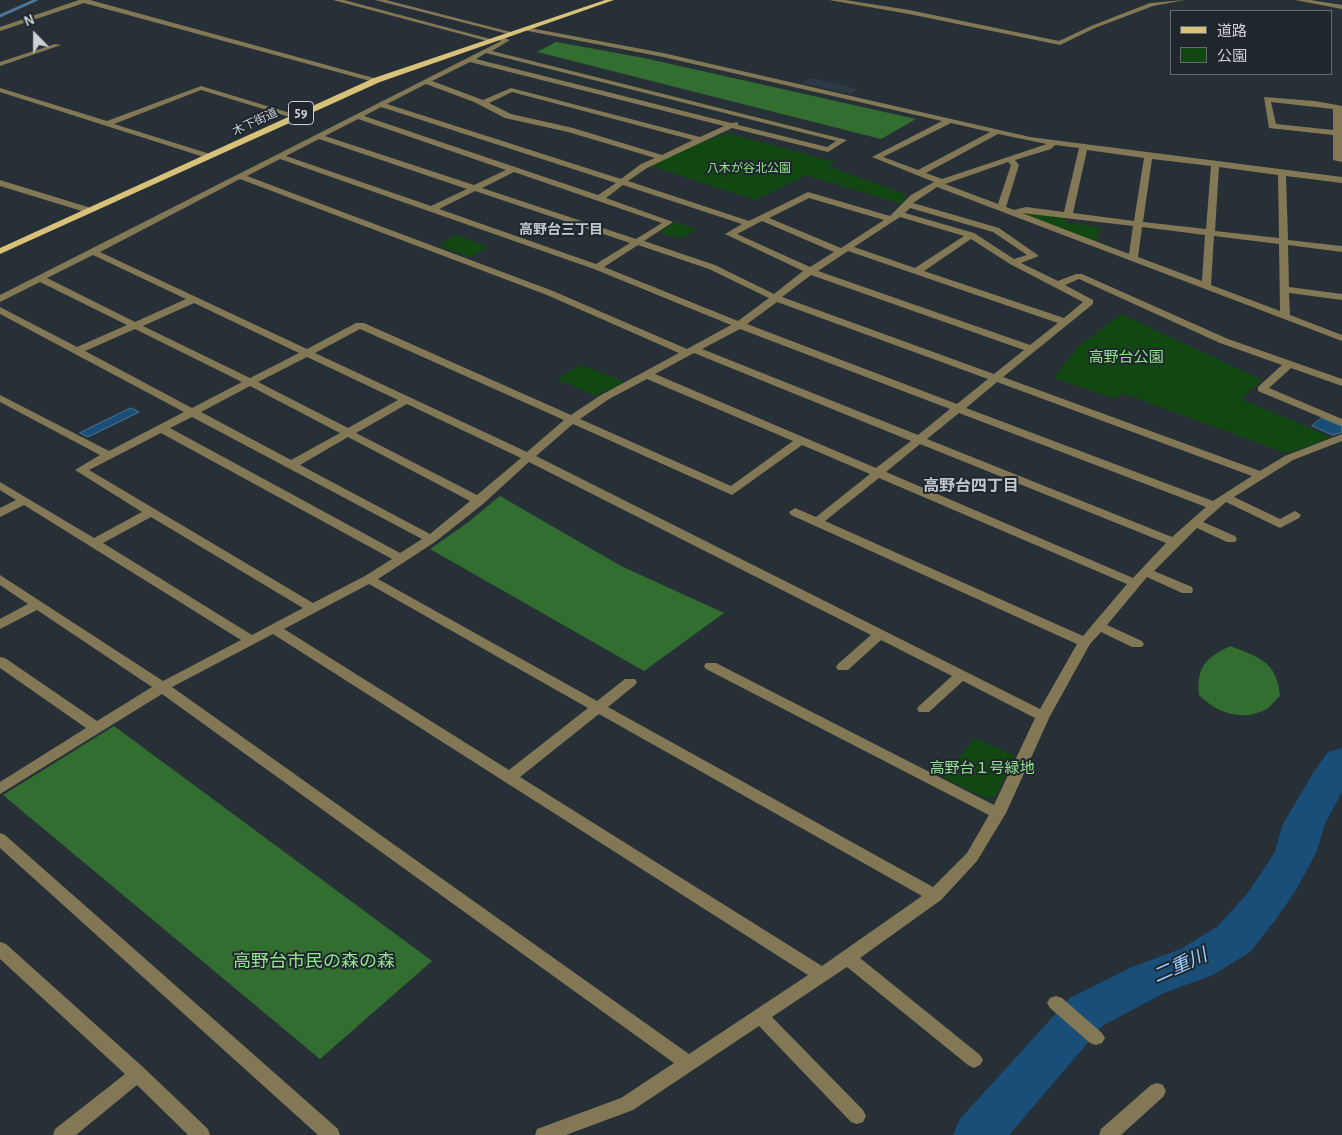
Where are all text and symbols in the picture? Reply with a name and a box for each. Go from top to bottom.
north arrow [10,10,60,60]
legend [1170,10,1332,75]
text: N [22,13,37,29]
text: 道路 [1217,24,1247,39]
text: 公園 [1217,49,1247,64]
road number: 59 [288,102,314,125]
street label: 木下街道 [230,105,280,139]
park label: 八木が谷北公園 [707,161,791,175]
district label: 高野台三丁目 [519,222,603,238]
park label: 高野台公園 [1089,348,1163,366]
district label: 高野台四丁目 [923,476,1019,496]
park label: 高野台１号緑地 [930,759,1034,777]
water label: 二重川 [1149,944,1211,988]
park label: 高野台市民の森の森 [233,951,395,973]

